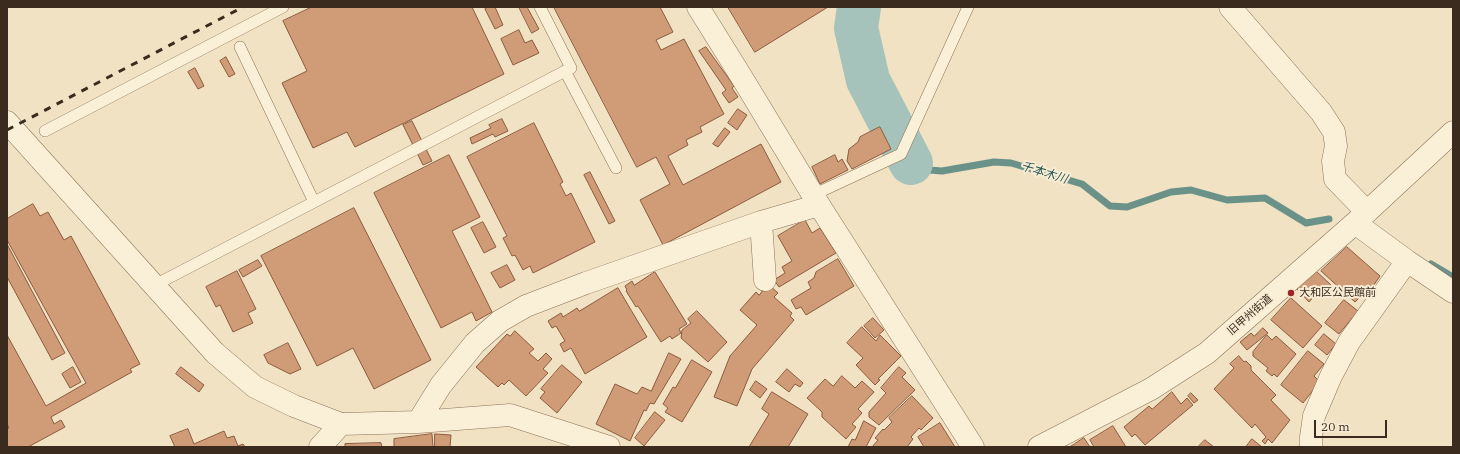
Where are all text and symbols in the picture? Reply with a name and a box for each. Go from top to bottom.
water label: 千本木川 [1019,159,1069,187]
place label: 大和区公民館前 [1299,286,1376,300]
marker: 大和区公民館前 [1286,288,1296,298]
street label: 旧甲州街道 [1225,292,1275,338]
scale bar [1316,412,1389,438]
text: 20 m [1321,419,1350,434]

